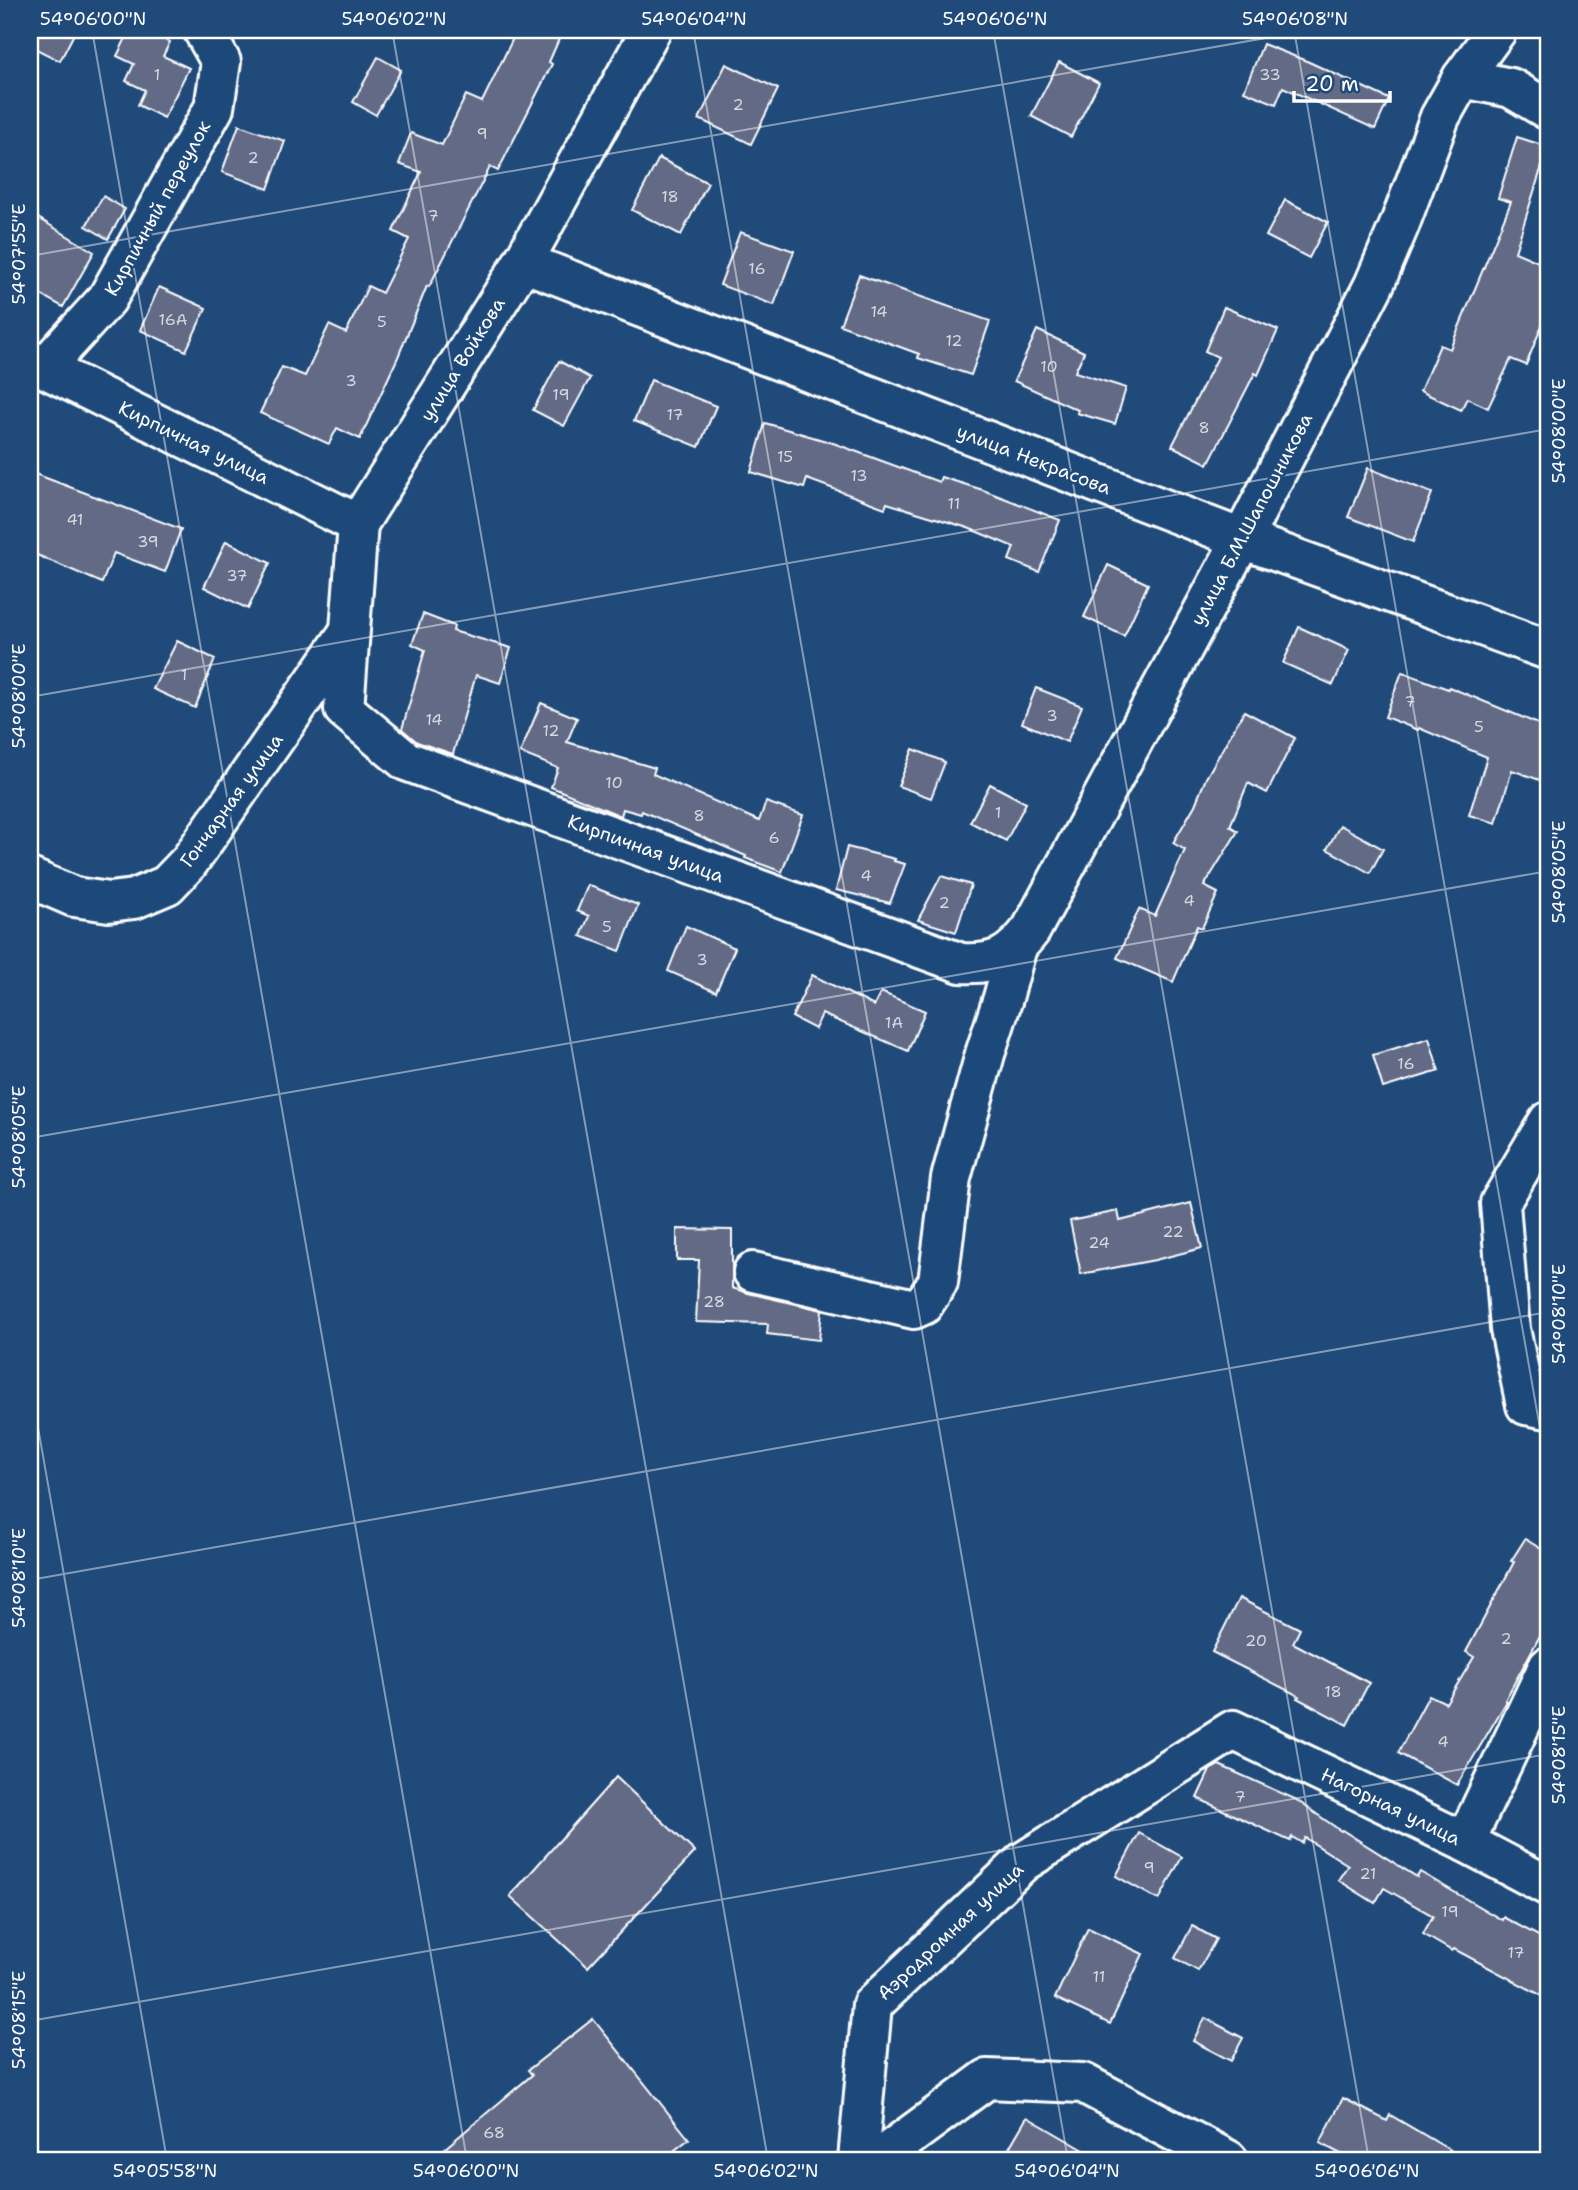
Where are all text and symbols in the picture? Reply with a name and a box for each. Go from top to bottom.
text: 54°06'00"N [40,7,146,31]
text: 54°06'02"N [341,7,447,31]
text: 54°06'04"N [641,7,747,31]
text: 54°06'06"N [943,7,1047,31]
text: 54°06'08"N [1242,7,1348,31]
scale bar [1294,60,1391,104]
house number: 1 [154,64,160,85]
house number: 33 [1259,64,1281,85]
text: 20 m [1305,70,1359,98]
house number: 2 [732,94,744,115]
street label: Кирпичный переулок [99,116,216,300]
house number: 9 [476,123,488,144]
house number: 2 [247,147,259,168]
house number: 18 [661,186,679,207]
text: 54°07'55"E [7,204,31,305]
house number: 7 [427,205,439,226]
house number: 16 [748,258,766,279]
street label: улица Войкова [414,292,511,426]
house number: 14 [870,301,888,322]
house number: 16А [159,309,187,330]
house number: 5 [377,311,387,332]
house number: 12 [945,330,963,351]
house number: 10 [1040,356,1058,377]
house number: 3 [345,370,357,391]
text: 54°08'00"E [1547,379,1571,483]
house number: 19 [552,384,570,405]
street label: Кирпичная улица [114,395,273,490]
house number: 17 [666,404,684,425]
street label: улица Б.М.Шапошникова [1185,408,1318,630]
house number: 8 [1198,417,1210,438]
street label: улица Некрасова [953,419,1115,500]
house number: 15 [777,446,793,467]
house number: 13 [850,465,868,486]
house number: 11 [948,493,960,514]
house number: 41 [66,509,84,530]
house number: 39 [137,531,159,552]
house number: 37 [226,565,248,586]
text: 54°08'00"E [7,644,31,748]
house number: 1 [181,664,187,685]
house number: 7 [1404,691,1416,712]
house number: 3 [1046,705,1058,726]
house number: 14 [425,709,443,730]
house number: 5 [1474,716,1484,737]
house number: 12 [542,720,560,741]
street label: Гончарная улица [174,728,289,872]
house number: 10 [605,772,623,793]
house number: 1 [995,802,1001,823]
house number: 8 [693,805,705,826]
street label: Кирпичная улица [564,809,728,888]
text: 54°08'05"E [1547,820,1571,924]
house number: 6 [768,827,780,848]
house number: 4 [860,865,872,886]
house number: 4 [1183,890,1195,911]
house number: 2 [938,892,950,913]
house number: 5 [602,916,612,937]
house number: 3 [696,949,708,970]
house number: 1А [885,1012,903,1033]
house number: 16 [1397,1053,1415,1074]
text: 54°08'05"E [7,1085,31,1189]
house number: 22 [1162,1221,1184,1242]
house number: 24 [1088,1232,1110,1253]
text: 54°08'10"E [1547,1264,1571,1364]
house number: 28 [703,1291,725,1312]
text: 54°08'10"E [7,1528,31,1628]
house number: 2 [1500,1628,1512,1649]
house number: 20 [1245,1630,1267,1651]
house number: 18 [1324,1681,1342,1702]
text: 54°08'15"E [1547,1706,1571,1804]
house number: 4 [1437,1731,1449,1752]
street label: Нагорная улица [1317,1762,1465,1851]
house number: 7 [1234,1786,1246,1807]
street label: Аэродромная улица [872,1857,1029,2006]
house number: 9 [1143,1857,1155,1878]
house number: 21 [1359,1863,1377,1884]
house number: 19 [1441,1901,1459,1922]
house number: 17 [1507,1942,1525,1963]
house number: 11 [1093,1966,1105,1987]
text: 54°08'15"E [7,1971,31,2069]
house number: 68 [483,2122,505,2143]
text: 54°05'58"N [113,2159,217,2183]
text: 54°06'00"N [413,2159,519,2183]
text: 54°06'02"N [713,2159,819,2183]
text: 54°06'04"N [1014,2159,1120,2183]
text: 54°06'06"N [1315,2159,1419,2183]

